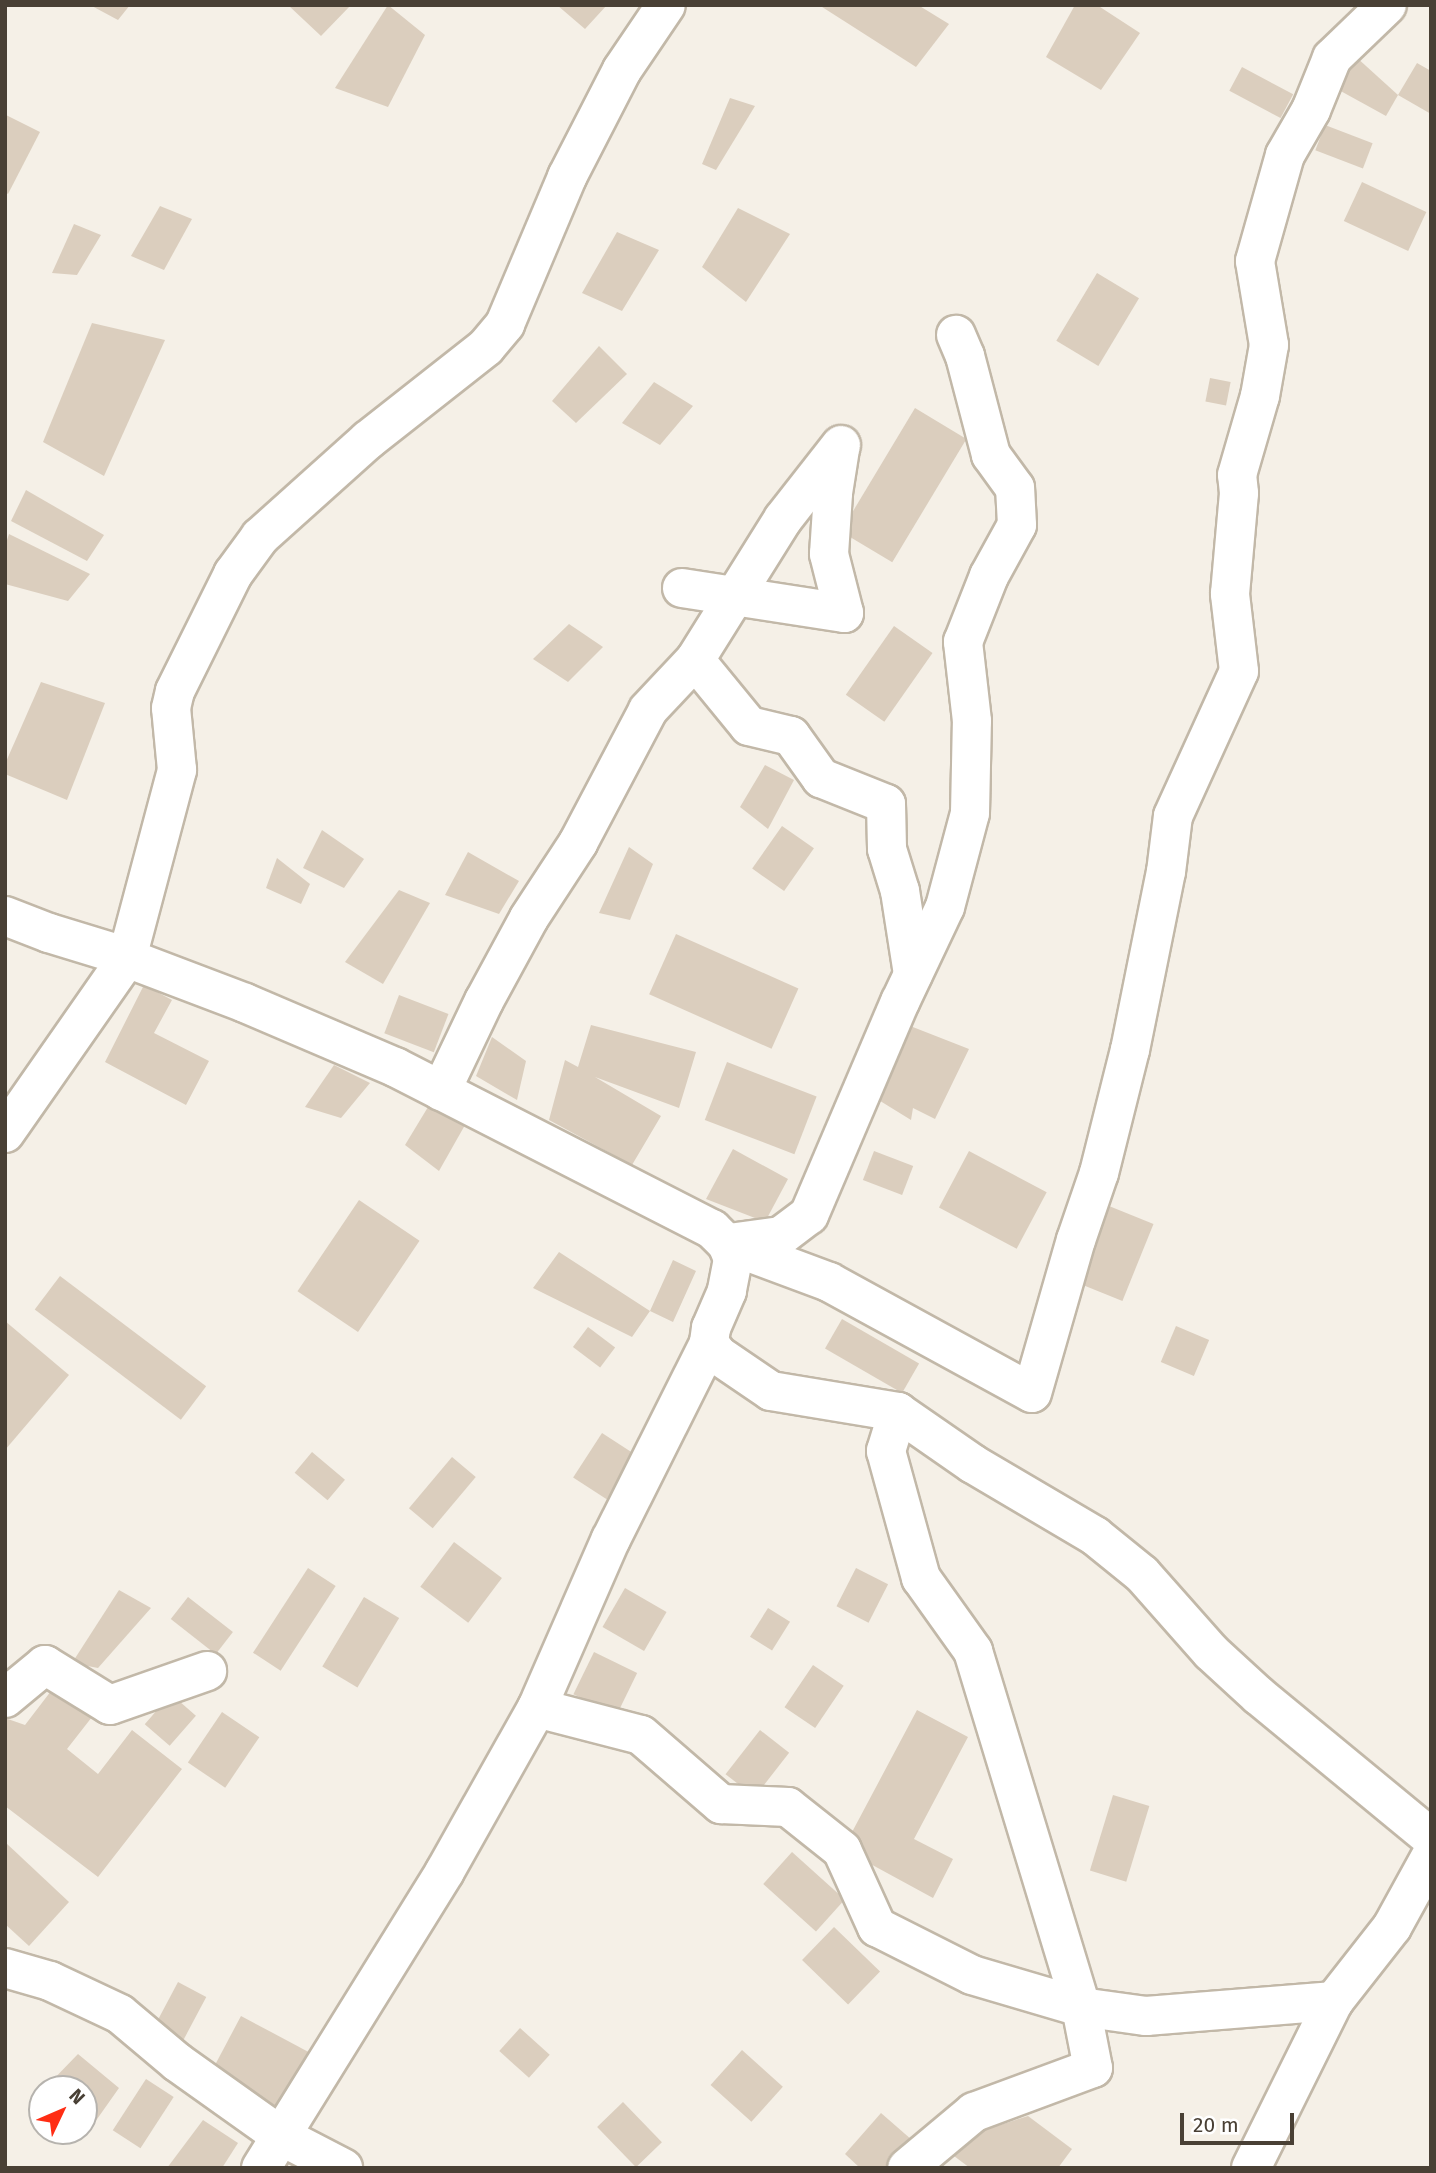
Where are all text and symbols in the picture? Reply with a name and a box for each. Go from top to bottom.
north arrow [28,2075,98,2145]
text: N [64,2084,90,2109]
scale bar [1184,2100,1298,2144]
text: 20 m [1193,2112,1239,2138]

